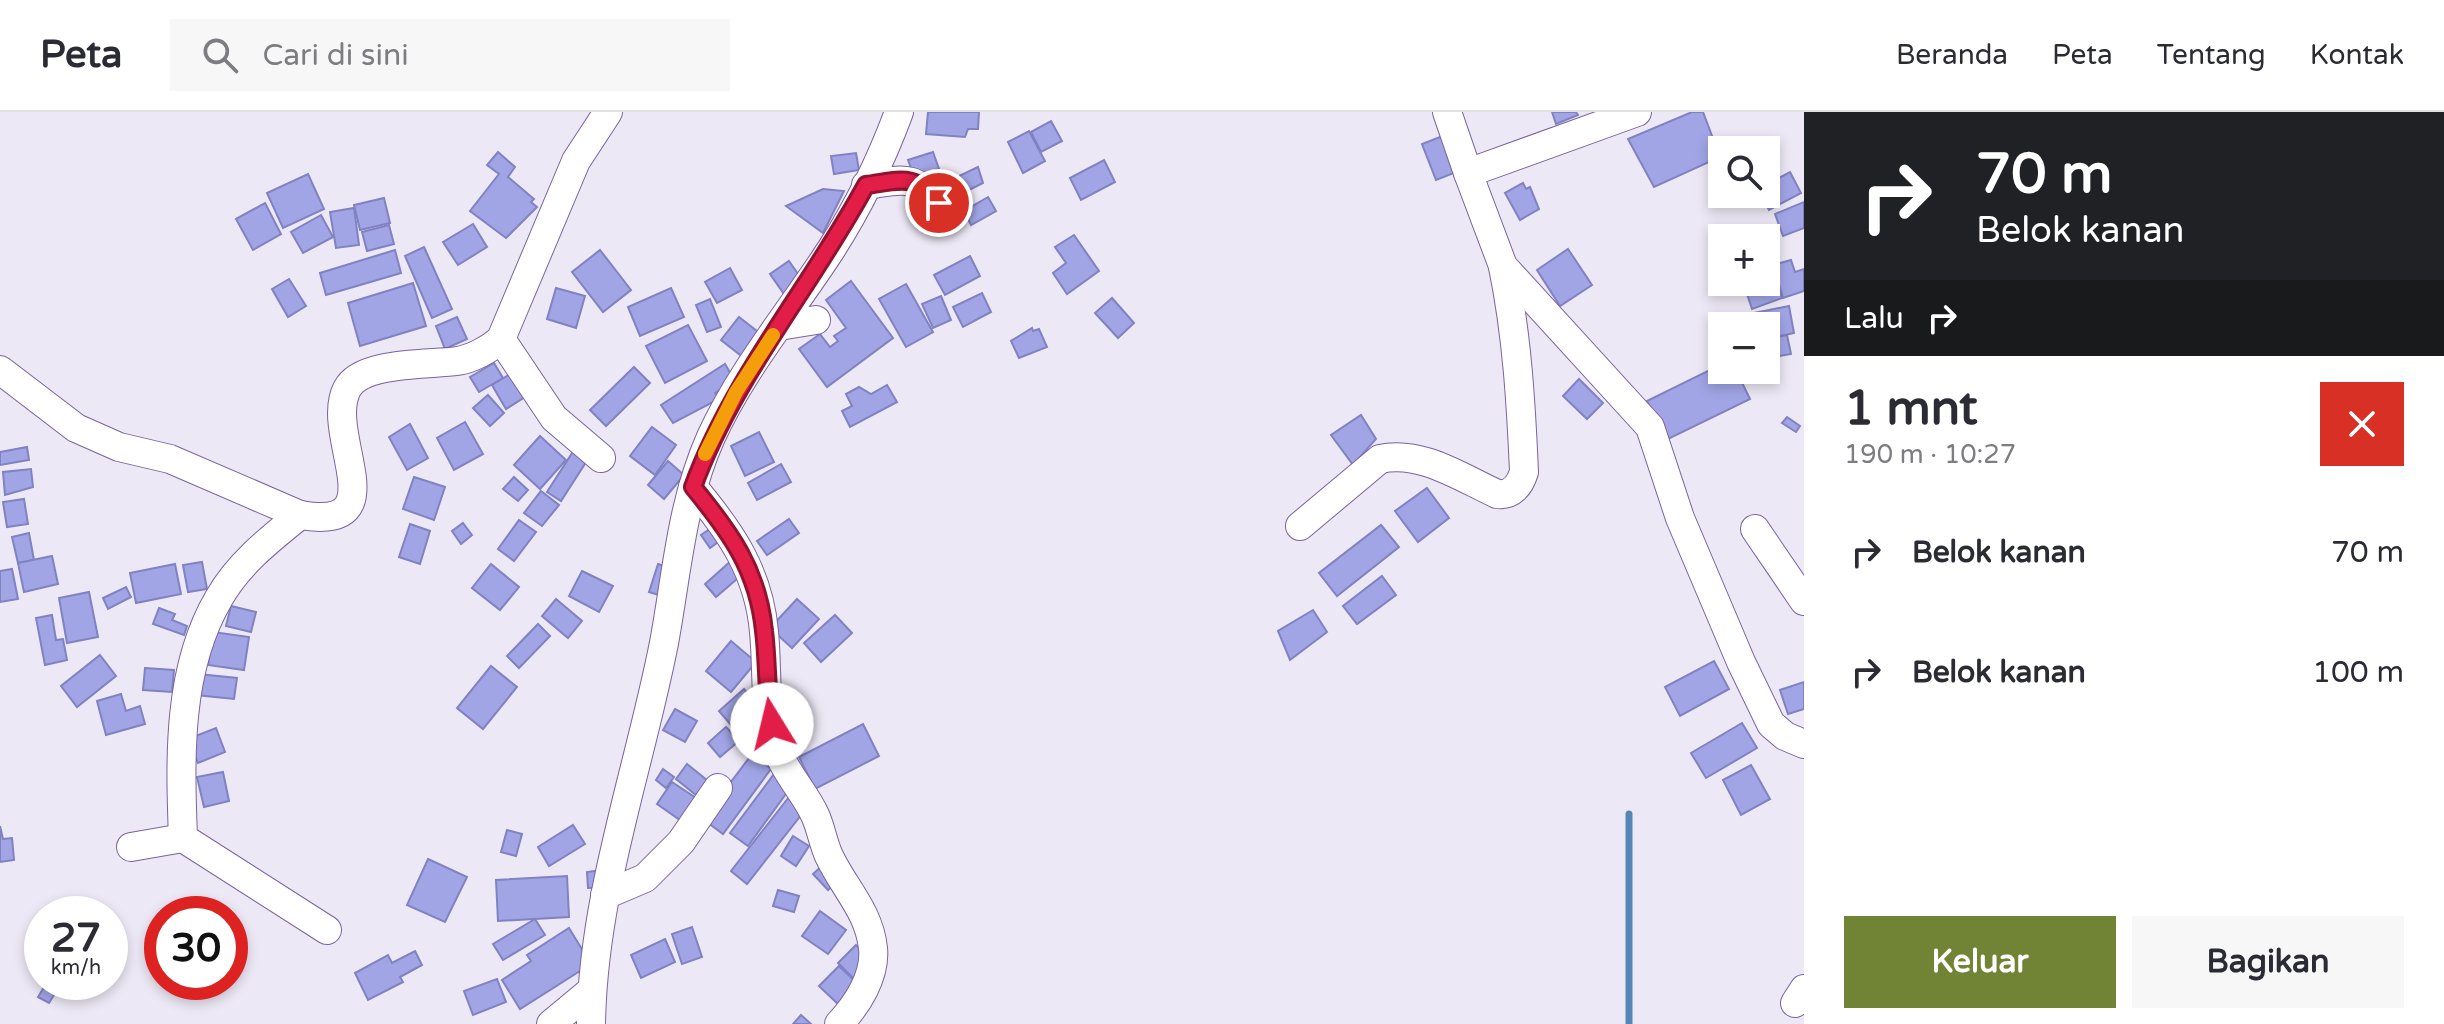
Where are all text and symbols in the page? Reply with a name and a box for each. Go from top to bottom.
search box [170,19,730,91]
text: Peta [40,32,122,78]
icon: search [198,33,242,77]
text: Cari di sini [262,37,409,74]
text: Beranda [1896,38,2008,72]
text: Peta [2052,38,2113,72]
text: Tentang [2157,38,2266,72]
text: Kontak [2310,38,2404,72]
map controls [1708,136,1780,384]
button: search [1708,136,1780,208]
text: 70 m [1976,141,2112,208]
icon: right [1844,144,1948,248]
pin [905,169,973,237]
icon: arrive [917,181,961,225]
text: Belok kanan [1976,209,2185,252]
button: + [1708,224,1780,296]
icon: right [1920,296,1964,340]
text: Lalu [1844,300,1904,337]
button: − [1708,312,1780,384]
text: 1 mnt [1844,380,1978,438]
button: close [2320,382,2404,466]
text: 190 m · 10:27 [1844,439,2016,470]
icon: right [1844,530,1888,574]
text: Belok kanan [1912,534,2086,571]
text: 70 m [2331,534,2404,571]
icon: right [1844,650,1888,694]
text: Belok kanan [1912,654,2086,691]
text: 100 m [2312,654,2404,691]
position arrow [730,682,814,766]
speed limit sign: 30 [144,896,248,1000]
text: 27 [51,914,101,962]
button: Keluar [1844,916,2116,1008]
button: Bagikan [2132,916,2404,1008]
text: km/h [51,956,101,980]

